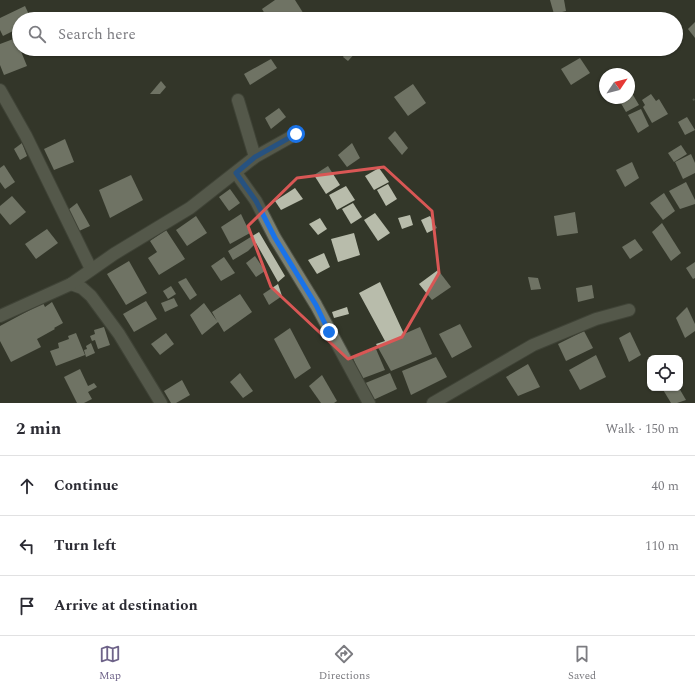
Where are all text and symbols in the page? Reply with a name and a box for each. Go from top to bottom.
search box [12,12,683,56]
icon: search [26,23,48,45]
text: Search here [58,23,136,46]
north arrow [599,68,635,104]
route start [287,125,305,143]
route end [320,323,338,341]
map controls [647,355,683,391]
button: locate [647,355,683,391]
text: 2 min [16,416,61,442]
text: Walk · 150 m [605,419,679,439]
text: Continue [54,474,119,497]
icon: ahead [16,475,38,497]
text: 40 m [652,476,679,496]
text: Turn left [54,534,116,557]
icon: left [16,535,38,557]
text: 110 m [645,536,679,556]
text: Arrive at destination [54,594,198,617]
icon: arrive [16,595,38,617]
tab: Map [99,643,121,684]
tab: Directions [319,643,370,684]
tab: Saved [568,643,596,684]

